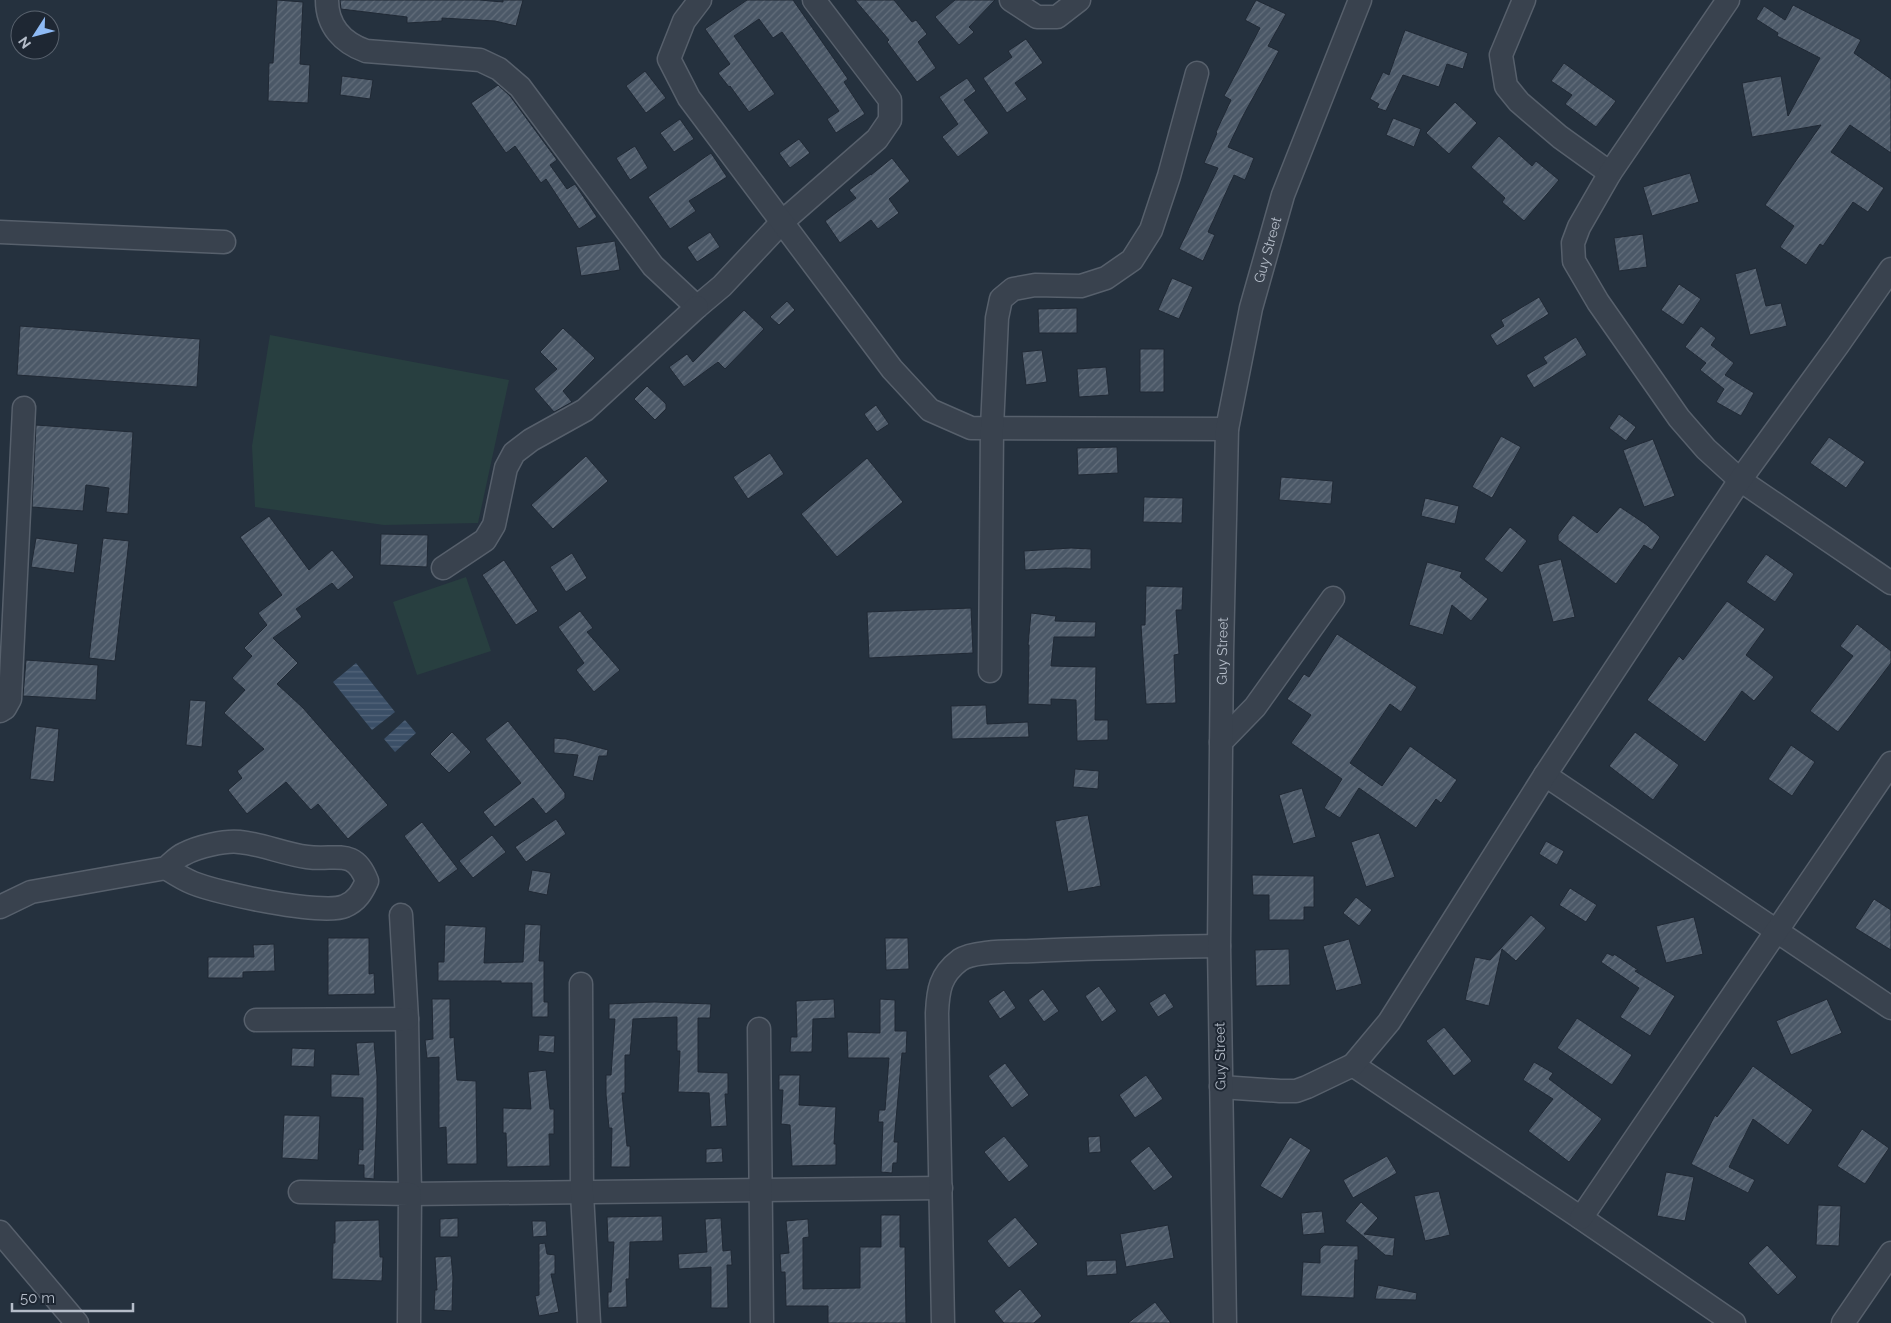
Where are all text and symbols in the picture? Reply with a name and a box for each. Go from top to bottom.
north arrow [10,10,60,60]
text: N [15,34,34,52]
street label: Guy Street [1251,215,1285,285]
street label: Guy Street [1214,617,1231,685]
street label: Guy Street [1211,1022,1229,1090]
scale bar [12,1280,134,1312]
text: 50 m [20,1289,55,1307]

